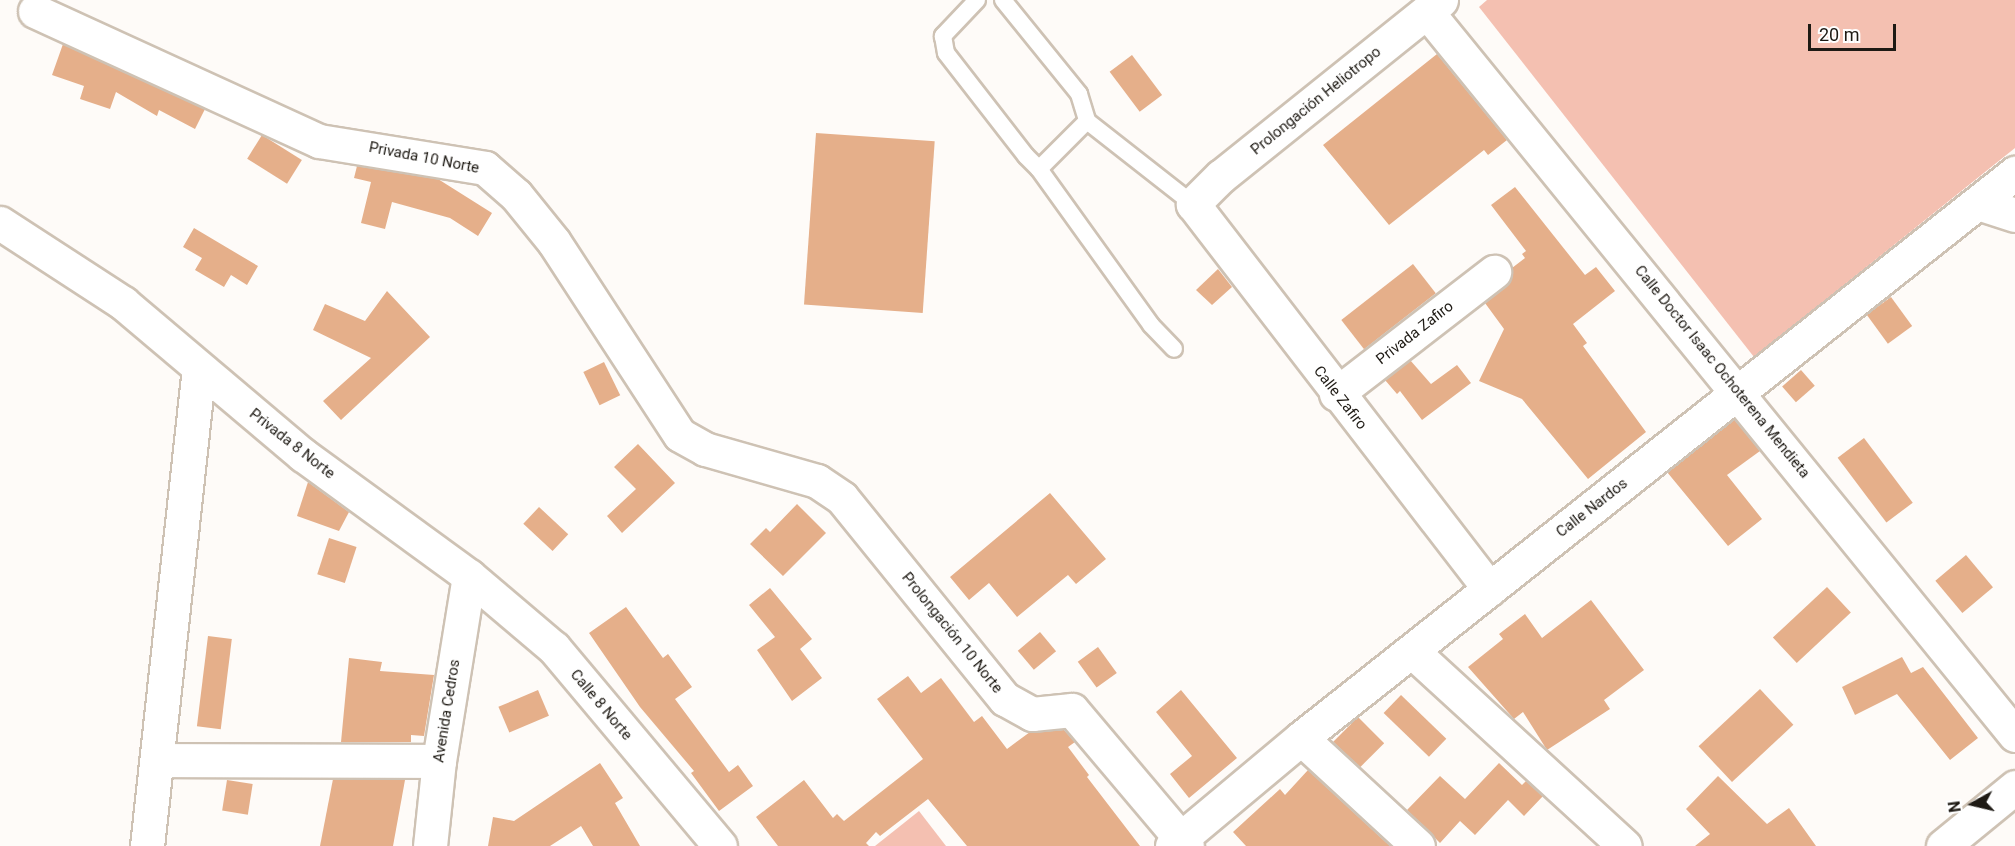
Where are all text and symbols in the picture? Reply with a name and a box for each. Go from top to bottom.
scale bar [1811,12,1900,50]
text: 20 m [1819,24,1859,45]
street label: Prolongación Heliotropo [1247,43,1385,159]
street label: Privada 10 Norte [367,138,481,178]
street label: Calle Doctor Isaac Ochoterena Mendieta [1631,262,1813,482]
street label: Privada Zafiro [1373,297,1457,369]
street label: Calle Zafiro [1310,363,1370,433]
street label: Privada 8 Norte [246,405,338,483]
street label: Calle Nardos [1553,475,1631,541]
street label: Prolongación 10 Norte [898,569,1006,697]
street label: Avenida Cedros [430,658,464,764]
street label: Calle 8 Norte [566,666,636,744]
north arrow [1943,774,2003,834]
text: N [1944,800,1965,813]

